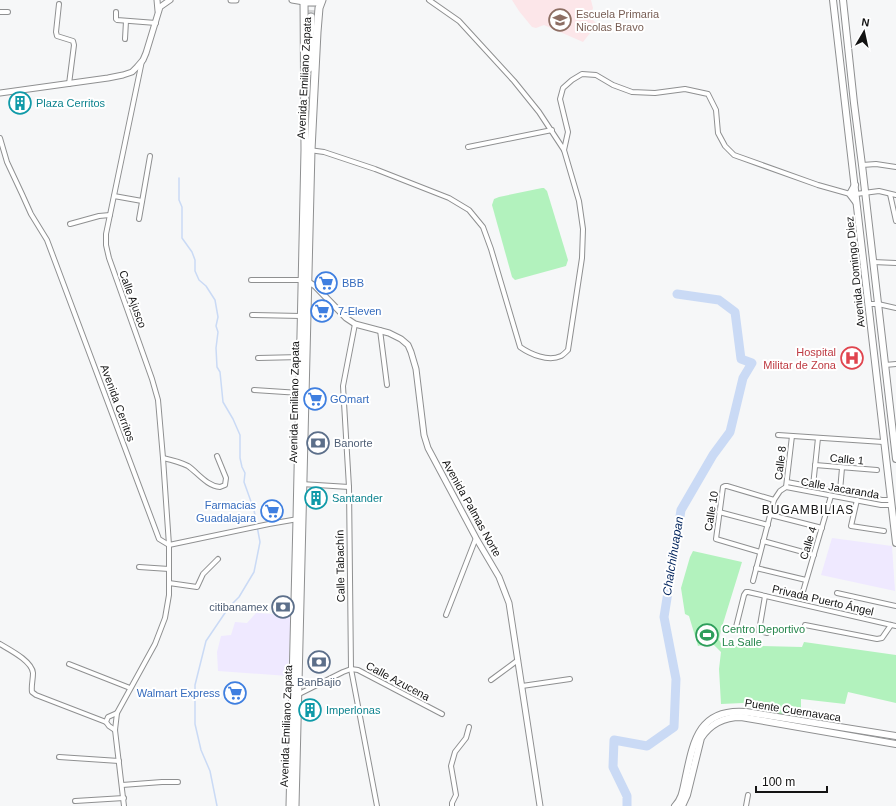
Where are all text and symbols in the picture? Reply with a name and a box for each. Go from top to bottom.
school or university icon: Escuela Primaria Nicolas Bravo [547,7,573,33]
place label: Escuela Primaria Nicolas Bravo [576,8,660,33]
north arrow [844,12,884,52]
street label: Avenida Emiliano Zapata [295,16,313,139]
text: N [861,16,870,29]
building icon: Plaza Cerritos [7,90,33,116]
place label: Plaza Cerritos [36,97,106,109]
street label: Avenida Domingo Diez [843,216,867,328]
street label: Calle Ajusco [117,269,149,329]
supermarket icon: BBB [313,270,339,296]
place label: BBB [342,277,364,289]
supermarket icon: 7-Eleven [309,298,335,324]
place label: 7-Eleven [338,305,381,317]
street label: Avenida Emiliano Zapata [287,340,301,463]
hospital icon: Hospital Militar de Zona [839,345,865,371]
place label: Hospital Militar de Zona [763,346,837,371]
street label: Avenida Cerritos [98,363,138,444]
supermarket icon: GOmart [302,386,328,412]
place label: GOmart [330,393,369,405]
bank icon: Banorte [305,430,331,456]
place label: Banorte [334,437,373,449]
street label: Calle 8 [772,445,788,481]
street label: Calle 1 [829,452,865,466]
street label: Avenida Palmas Norte [440,457,504,559]
street label: Calle Jacaranda [800,475,881,501]
building icon: Santander [303,485,329,511]
street label: Calle 10 [702,490,720,532]
place label: Santander [332,492,383,504]
supermarket icon: Farmacias Guadalajara [259,498,285,524]
place label: Farmacias Guadalajara [196,499,257,524]
district label: BUGAMBILIAS [762,503,854,517]
water label: Chalchihuapan [660,515,686,597]
street label: Calle 4 [797,525,819,561]
street label: Calle Tabachín [333,530,347,602]
street label: Privada Puerto Ángel [771,582,875,618]
bank icon: citibanamex [270,594,296,620]
place label: citibanamex [209,601,268,613]
sports icon: Centro Deportivo La Salle [694,622,720,648]
place label: Centro Deportivo La Salle [722,623,805,648]
bank icon: BanBajio [306,649,332,675]
street label: Calle Azucena [364,659,433,703]
street label: Avenida Emiliano Zapata [278,664,294,787]
place label: BanBajio [297,676,341,688]
supermarket icon: Walmart Express [222,680,248,706]
place label: Walmart Express [137,687,220,699]
street label: Puente Cuernavaca [744,696,843,724]
building icon: Imperlonas [297,697,323,723]
place label: Imperlonas [326,704,381,716]
scale bar [756,768,827,794]
text: 100 m [762,775,795,789]

